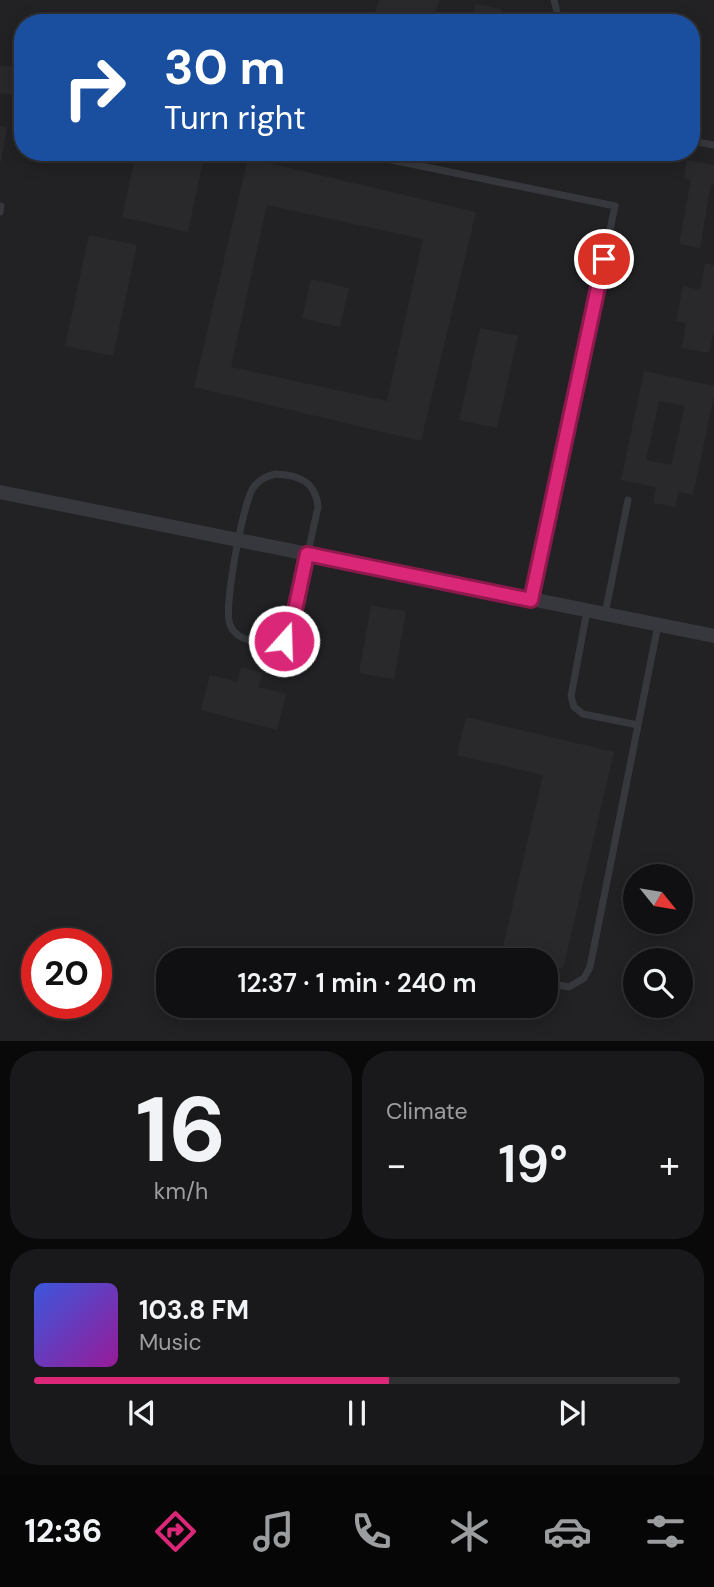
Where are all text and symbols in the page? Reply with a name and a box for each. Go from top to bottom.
text: 30 m [164,35,286,99]
icon: right [49,42,140,133]
text: Turn right [164,97,306,139]
pin [574,229,634,289]
icon: arrive [585,240,623,278]
position arrow [247,604,321,678]
north arrow [623,864,693,934]
map controls [623,864,693,1018]
speed limit sign: 20 [21,928,112,1019]
button: search [623,948,693,1018]
text: 12:37 · 1 min · 240 m [237,966,477,1000]
text: 16 [136,1071,226,1189]
text: Climate [386,1096,468,1126]
text: 19° [498,1130,568,1198]
text: − [386,1140,407,1190]
text: + [659,1140,680,1190]
text: km/h [154,1176,208,1206]
text: 103.8 FM [139,1293,249,1327]
text: Music [139,1327,202,1357]
icon: previous [123,1394,161,1432]
icon: pause [338,1394,376,1432]
icon: next [553,1394,591,1432]
icon: directions [151,1507,200,1556]
icon: music [249,1507,298,1556]
icon: phone [347,1507,396,1556]
icon: climate [445,1507,494,1556]
icon: car [543,1507,592,1556]
icon: filters [641,1507,690,1556]
text: 12:36 [24,1510,102,1552]

